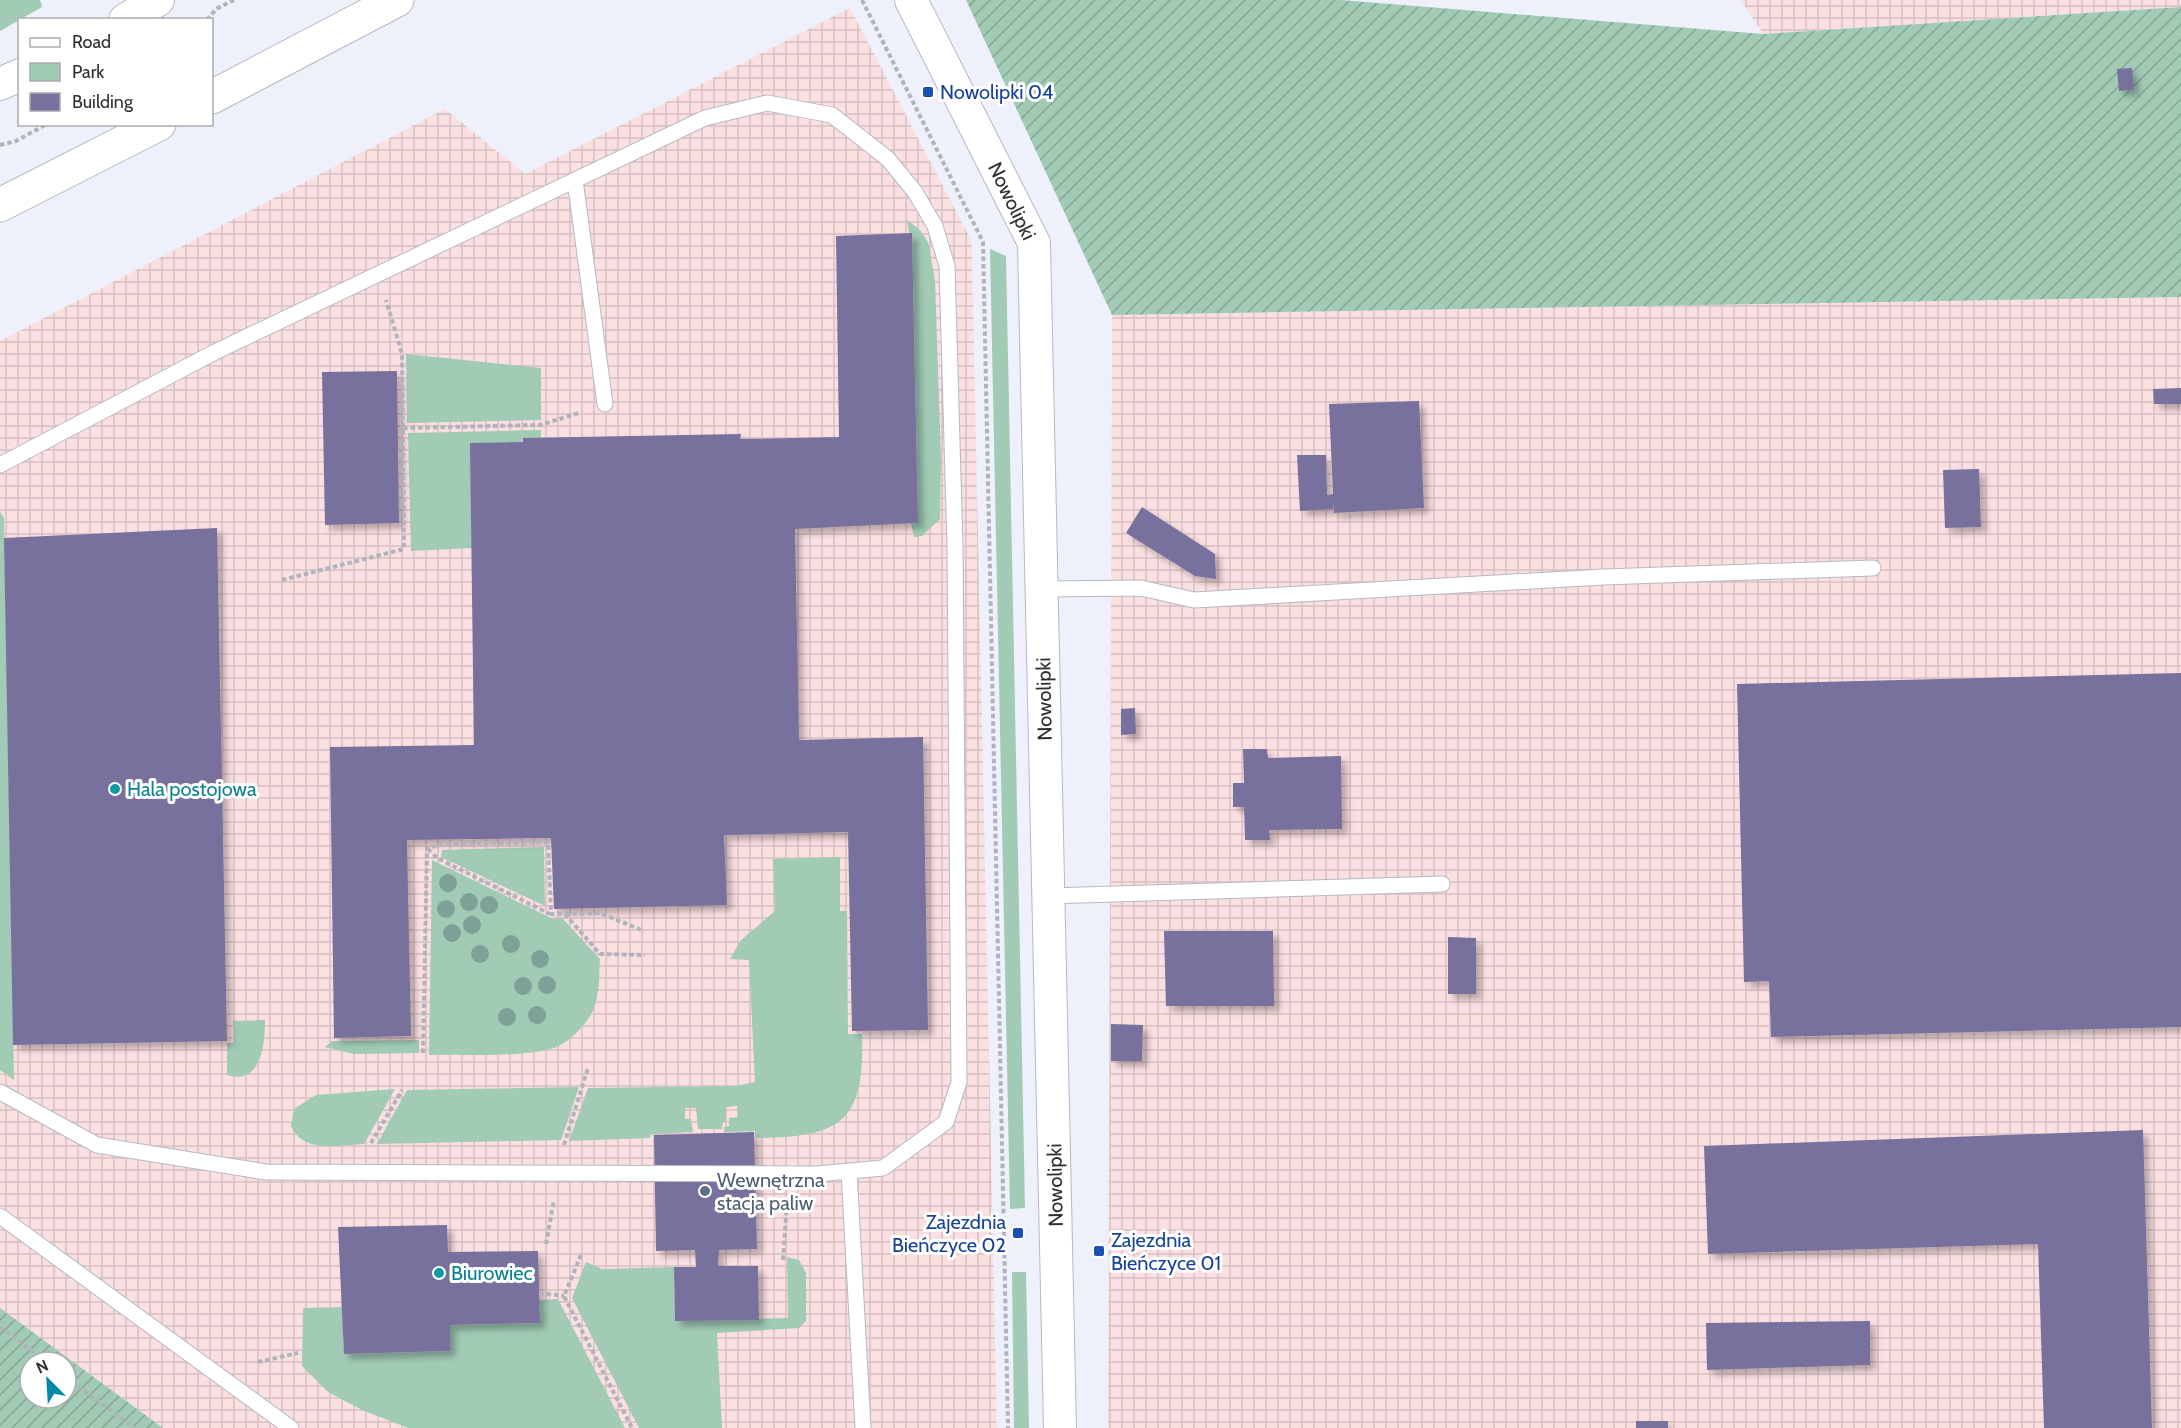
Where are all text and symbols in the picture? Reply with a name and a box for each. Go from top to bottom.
legend [18,18,213,126]
text: Road [72,31,111,53]
text: Park [72,61,105,83]
place label: Nowolipki 04 [940,80,1054,104]
marker: Nowolipki 04 [921,85,935,99]
text: Building [72,91,134,113]
street label: Nowolipki [983,158,1041,244]
street label: Nowolipki [1031,657,1057,741]
place label: Hala postojowa [127,777,257,801]
marker: Hala postojowa [108,782,122,796]
street label: Nowolipki [1042,1143,1068,1227]
place label: Wewnętrzna stacja paliw [717,1168,825,1215]
marker: Wewnętrzna stacja paliw [698,1184,712,1198]
place label: Zajezdnia Bieńczyce 02 [892,1210,1006,1257]
marker: Zajezdnia Bieńczyce 02 [1011,1226,1025,1240]
place label: Zajezdnia Bieńczyce 01 [1111,1228,1221,1275]
marker: Zajezdnia Bieńczyce 01 [1092,1244,1106,1258]
place label: Biurowiec [451,1261,533,1285]
marker: Biurowiec [432,1266,446,1280]
north arrow [18,1350,78,1410]
text: N [33,1356,51,1378]

